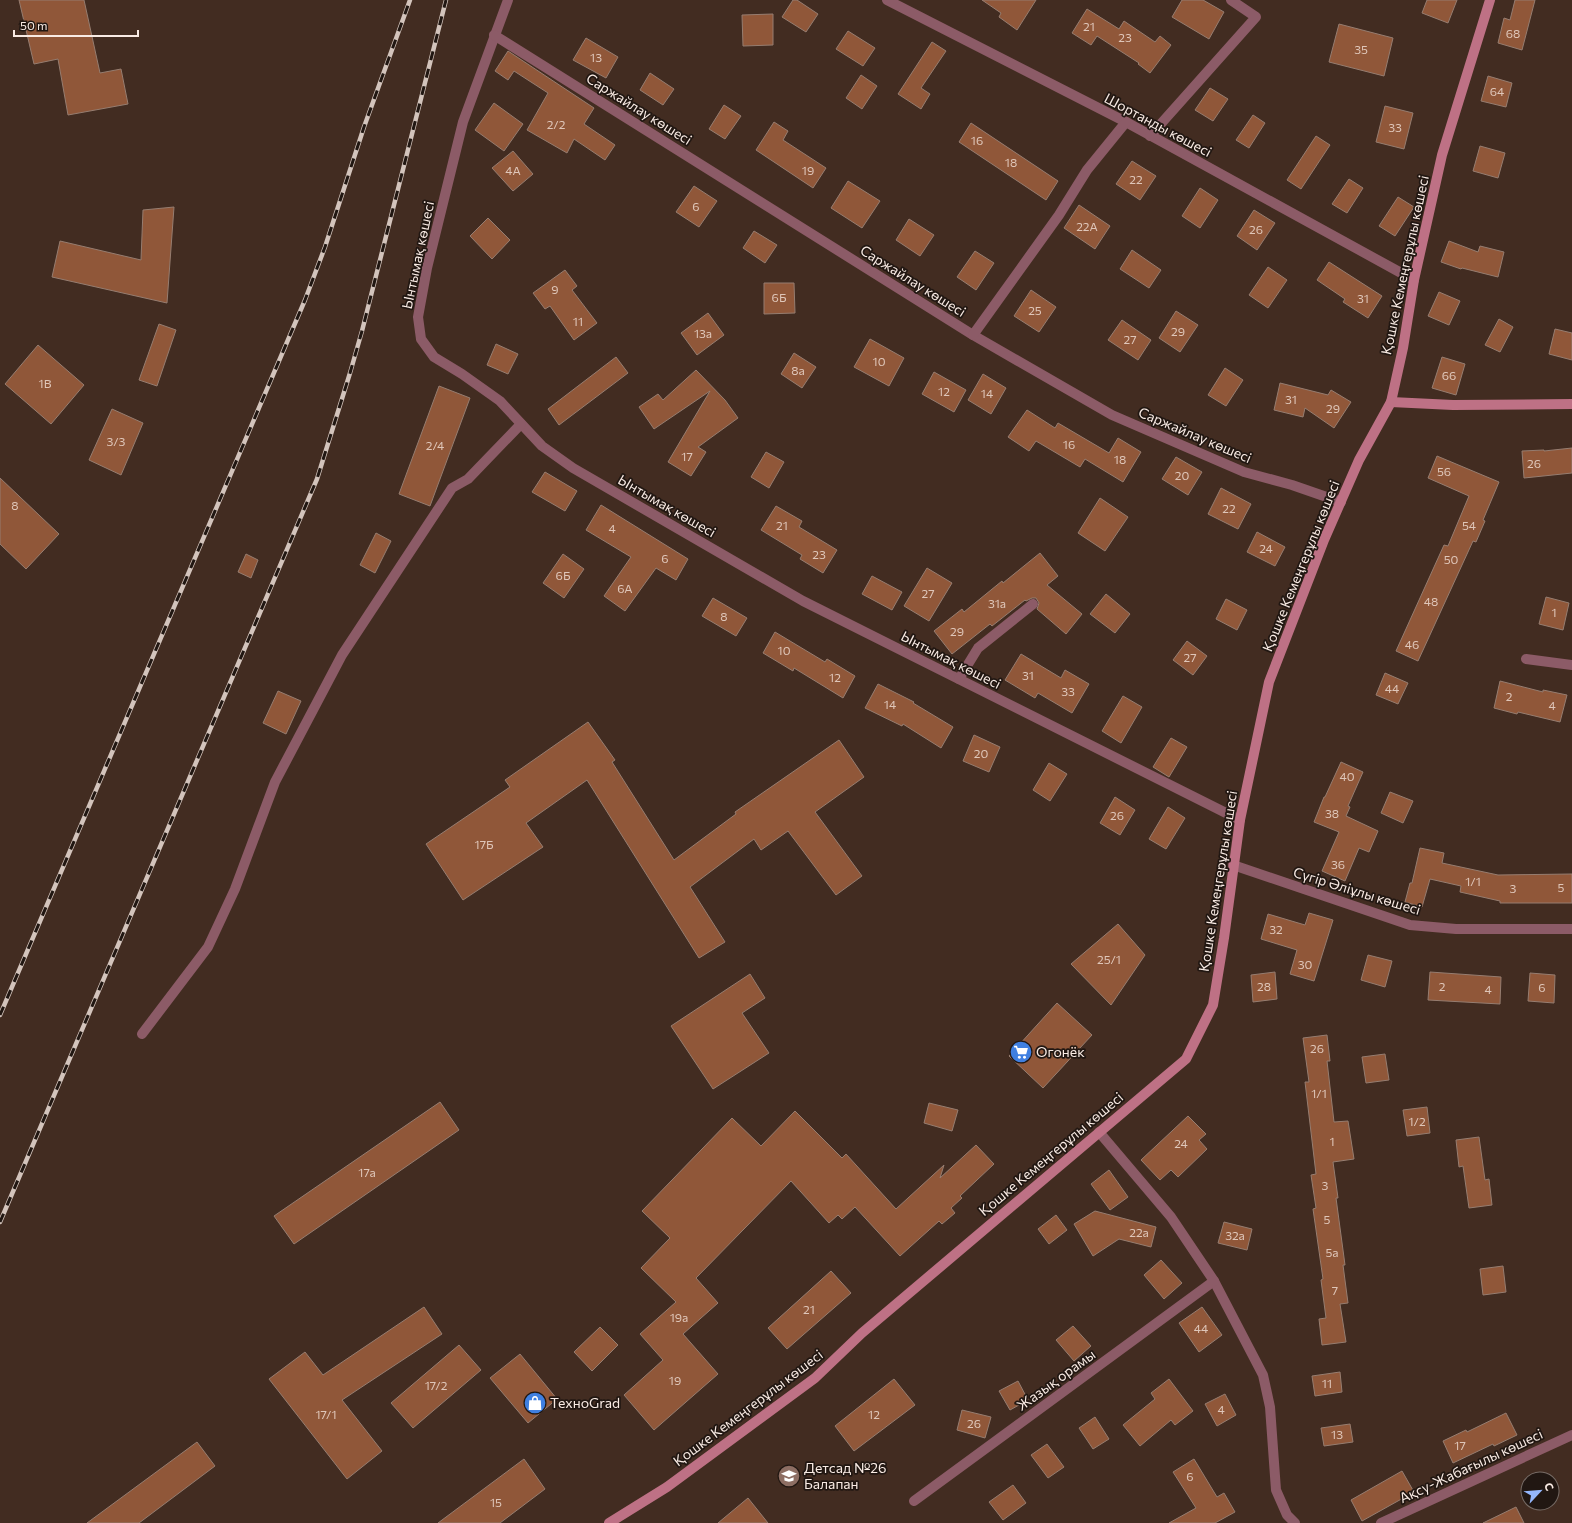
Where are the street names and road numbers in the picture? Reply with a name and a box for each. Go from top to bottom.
street label: Саржайлау көшесі [583,69,695,148]
street label: Шортанды көшесі [1102,89,1215,160]
street label: Қошке Кемеңгерұлы көшесі [1377,174,1432,356]
street label: Ынтымақ көшесі [398,199,437,310]
street label: Саржайлау көшесі [857,241,969,320]
street label: Саржайлау көшесі [1136,403,1254,466]
street label: Ынтымақ көшесі [615,471,719,540]
street label: Қошке Кемеңгерұлы көшесі [1258,478,1343,654]
street label: Ынтымақ көшесі [898,627,1004,692]
street label: Қошке Кемеңгерұлы көшесі [1195,789,1240,973]
street label: Сүгір Әліұлы көшесі [1291,863,1423,918]
street label: Қошке Кемеңгерұлы көшесі [975,1088,1126,1219]
street label: Жазық орамы [1013,1345,1098,1414]
street label: Қошке Кемеңгерұлы көшесі [669,1346,826,1469]
street label: Ақсу-Жабағылы көшесі [1396,1425,1545,1506]

